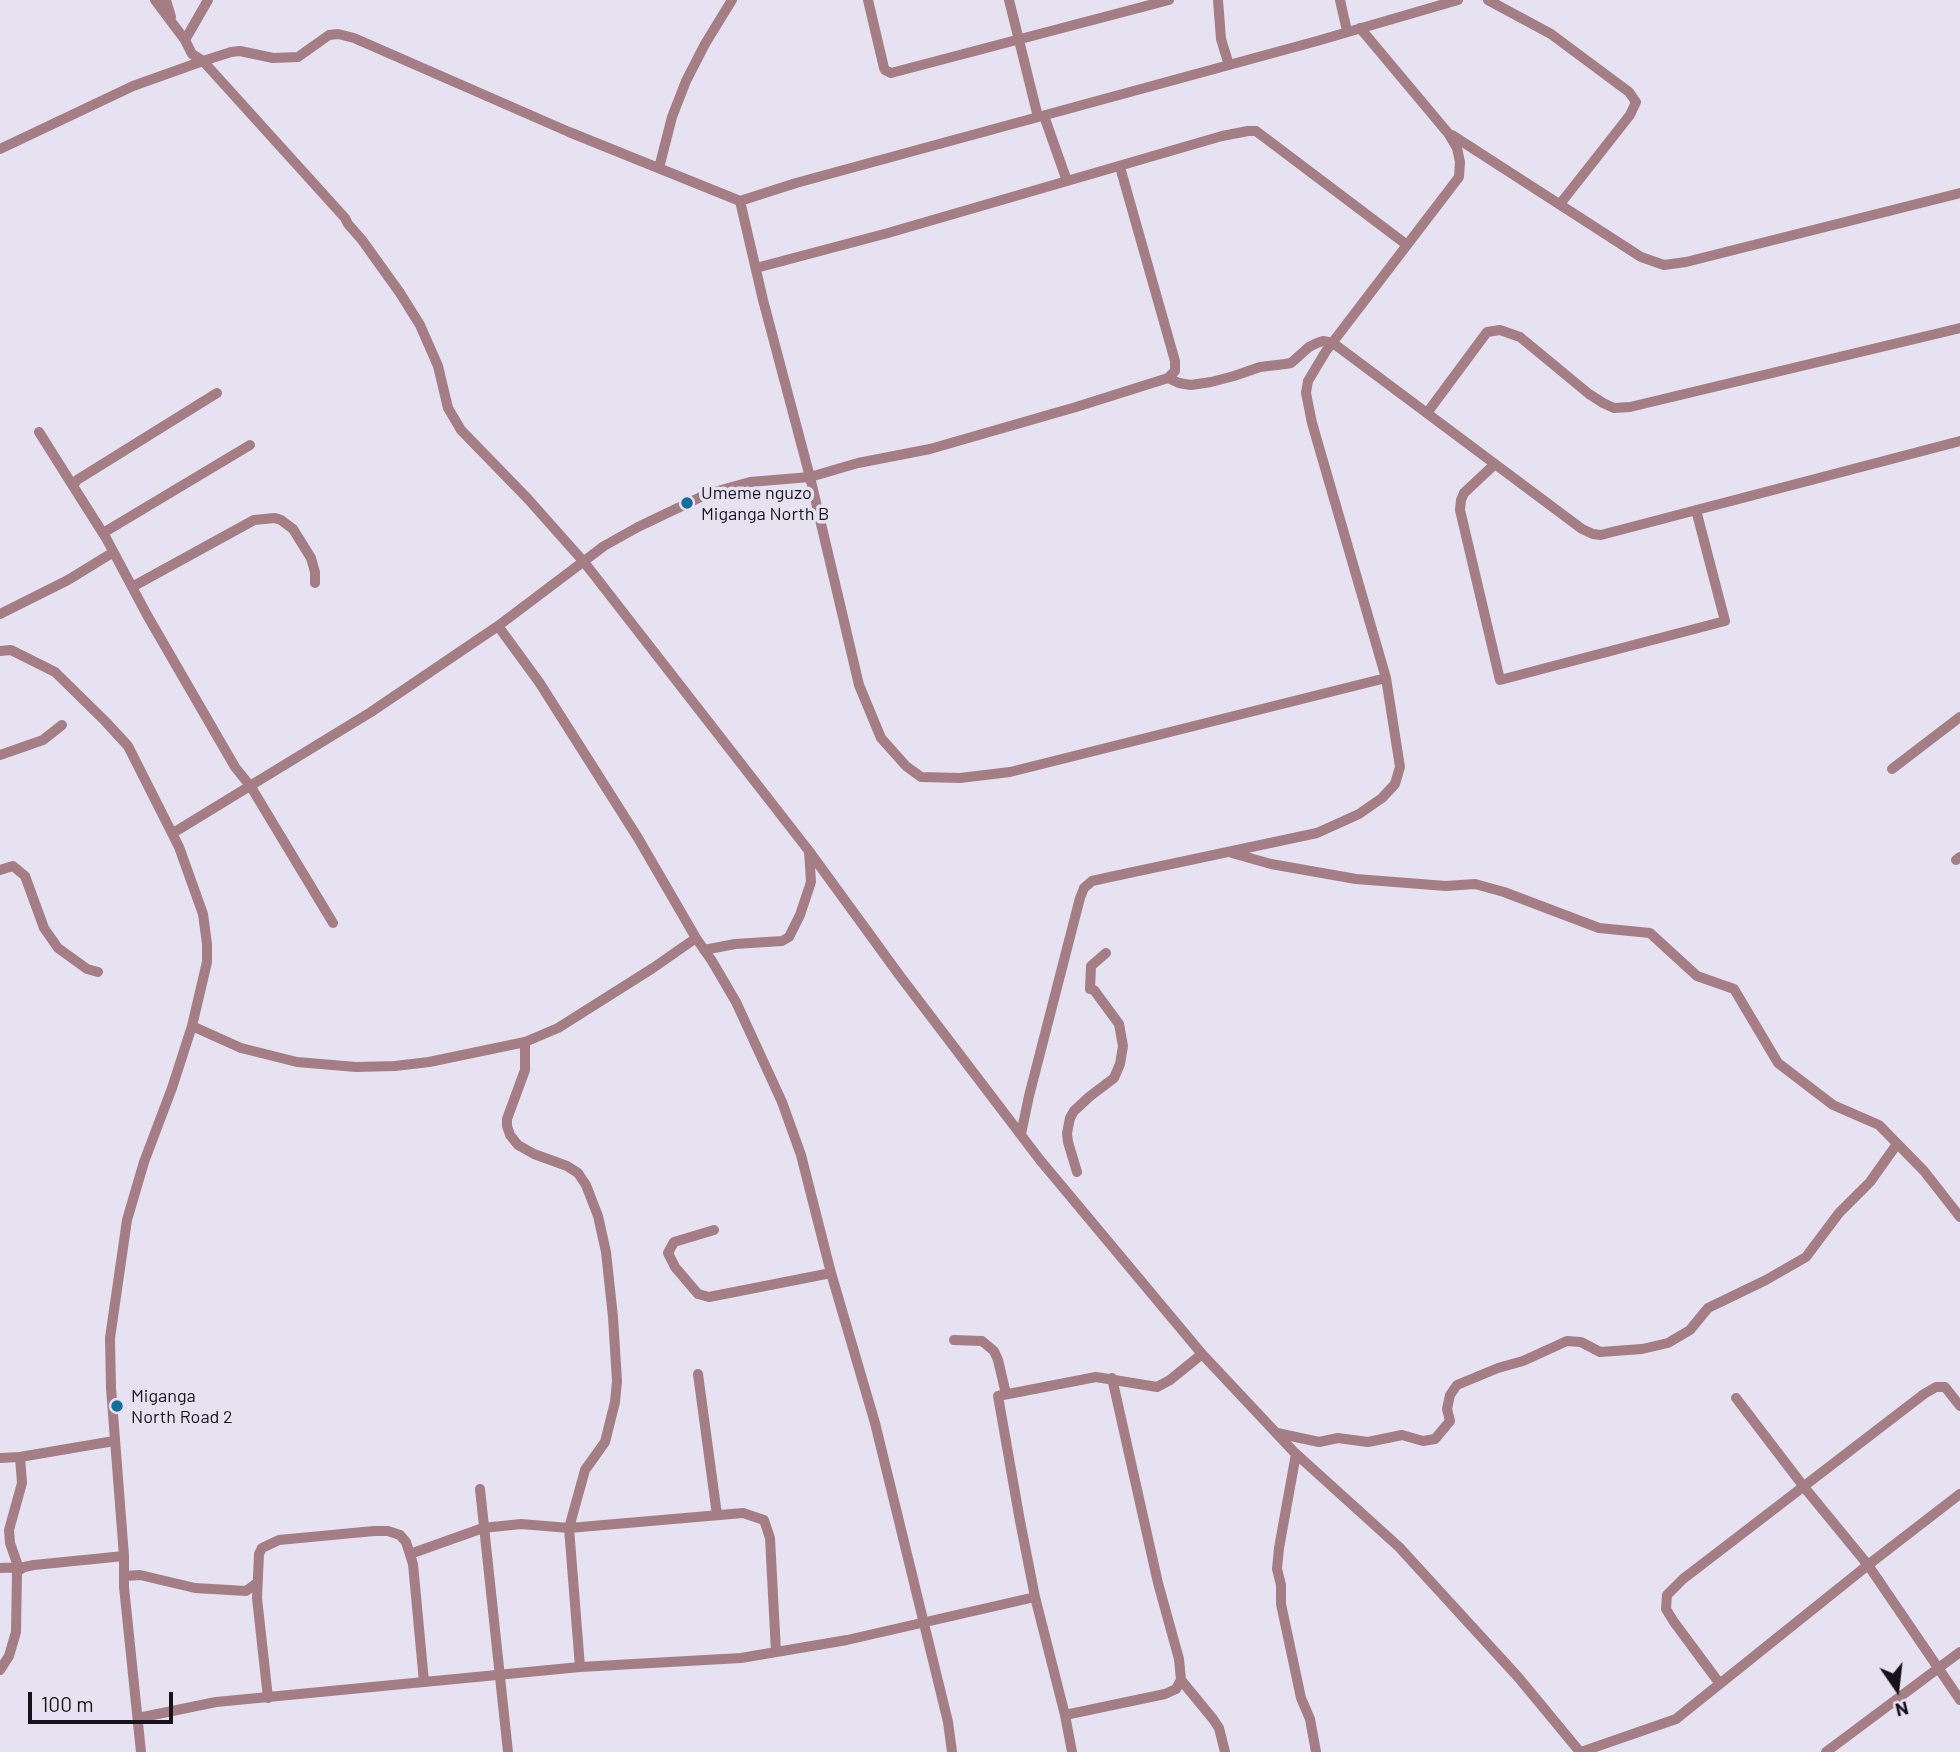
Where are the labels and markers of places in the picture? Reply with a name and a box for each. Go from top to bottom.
place label: Umeme nguzo Miganga North B [701,482,829,524]
marker: Umeme nguzo Miganga North B [679,495,695,511]
place label: Miganga North Road 2 [131,1385,233,1428]
marker: Miganga North Road 2 [109,1398,125,1414]

